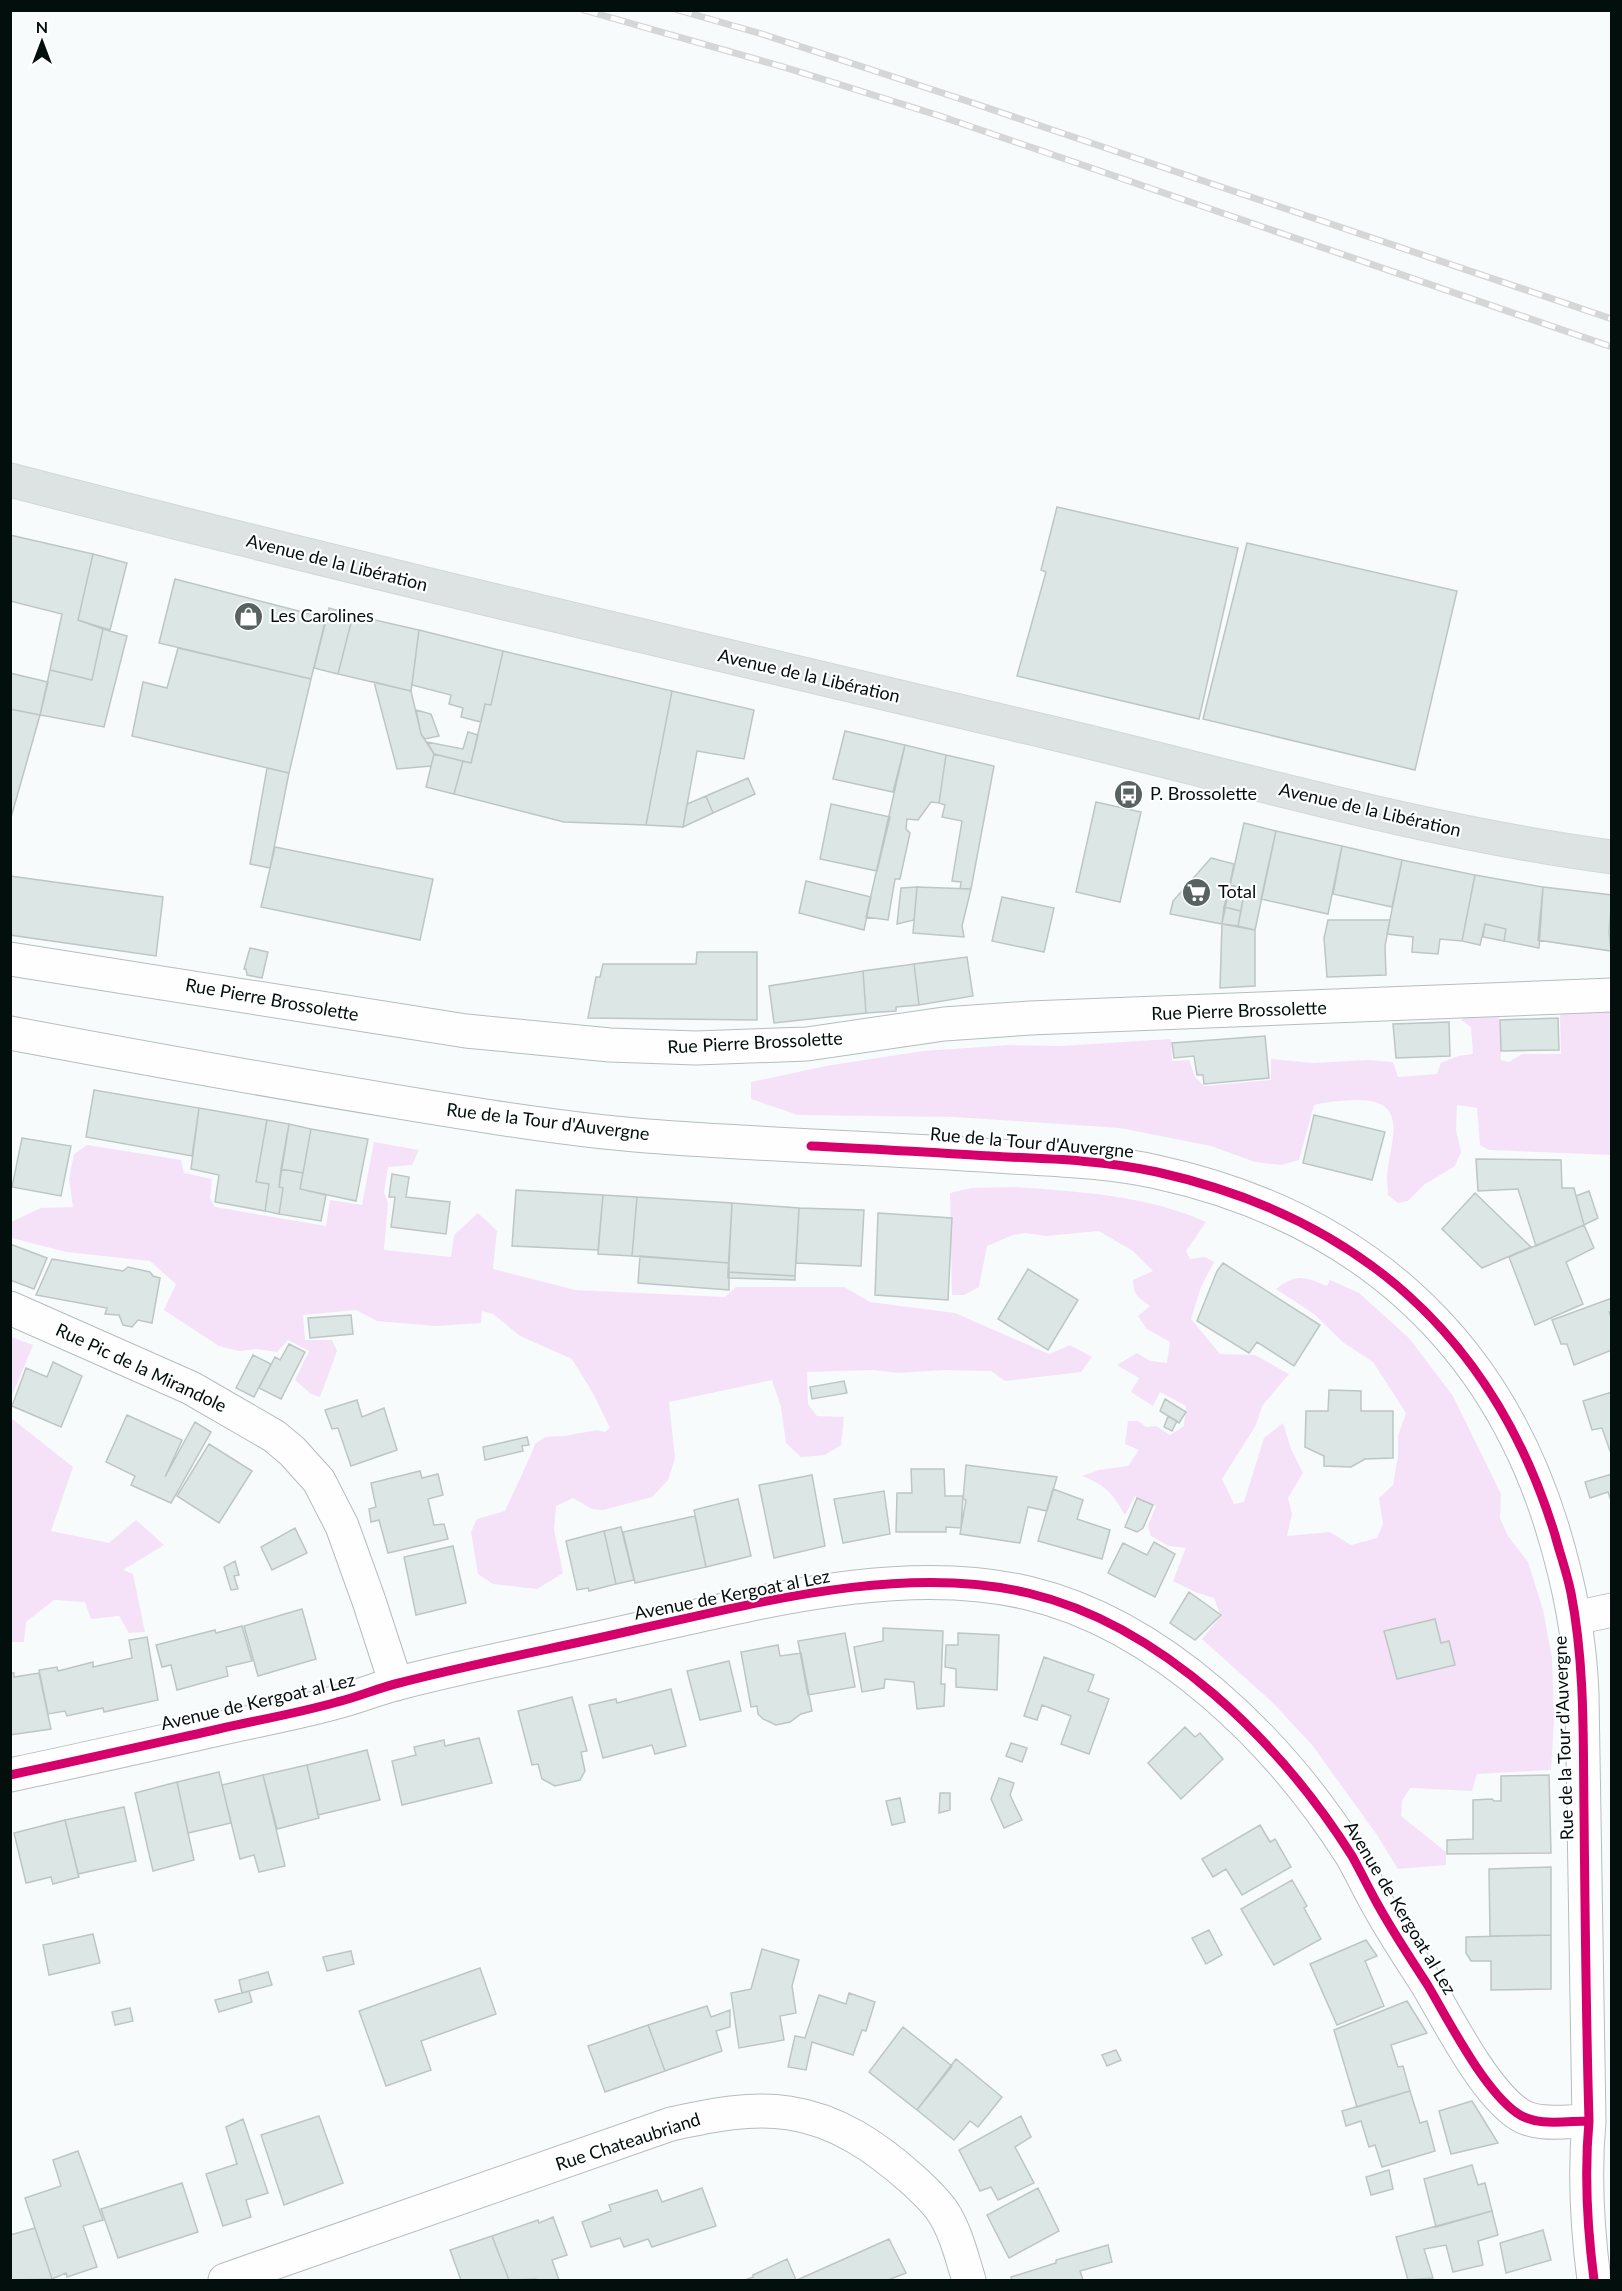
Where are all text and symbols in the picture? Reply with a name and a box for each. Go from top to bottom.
north arrow [12,12,72,72]
text: N [36,17,48,36]
street label: Avenue de la Libération [244,529,430,595]
shop icon: Les Carolines [233,600,265,632]
place label: Les Carolines [270,604,374,626]
street label: Avenue de la Libération [716,643,902,707]
street label: Avenue de la Libération [1277,777,1463,841]
bus stop icon: P. Brossolette [1113,778,1145,810]
place label: P. Brossolette [1150,782,1257,804]
supermarket icon: Total [1181,876,1213,908]
place label: Total [1218,880,1256,902]
street label: Rue Pierre Brossolette [184,973,361,1025]
street label: Rue Pierre Brossolette [1151,996,1327,1024]
street label: Rue Pierre Brossolette [667,1026,843,1058]
street label: Rue de la Tour d'Auvergne [445,1098,651,1144]
street label: Rue de la Tour d'Auvergne [929,1122,1135,1162]
street label: Rue Pic de la Mirandole [53,1318,230,1416]
street label: Avenue de Kergoat al Lez [632,1564,831,1624]
street label: Rue de la Tour d'Auvergne [1548,1635,1578,1841]
street label: Avenue de Kergoat al Lez [158,1668,357,1734]
street label: Avenue de Kergoat al Lez [1340,1817,1461,1998]
street label: Rue Chateaubriand [553,2107,703,2175]

